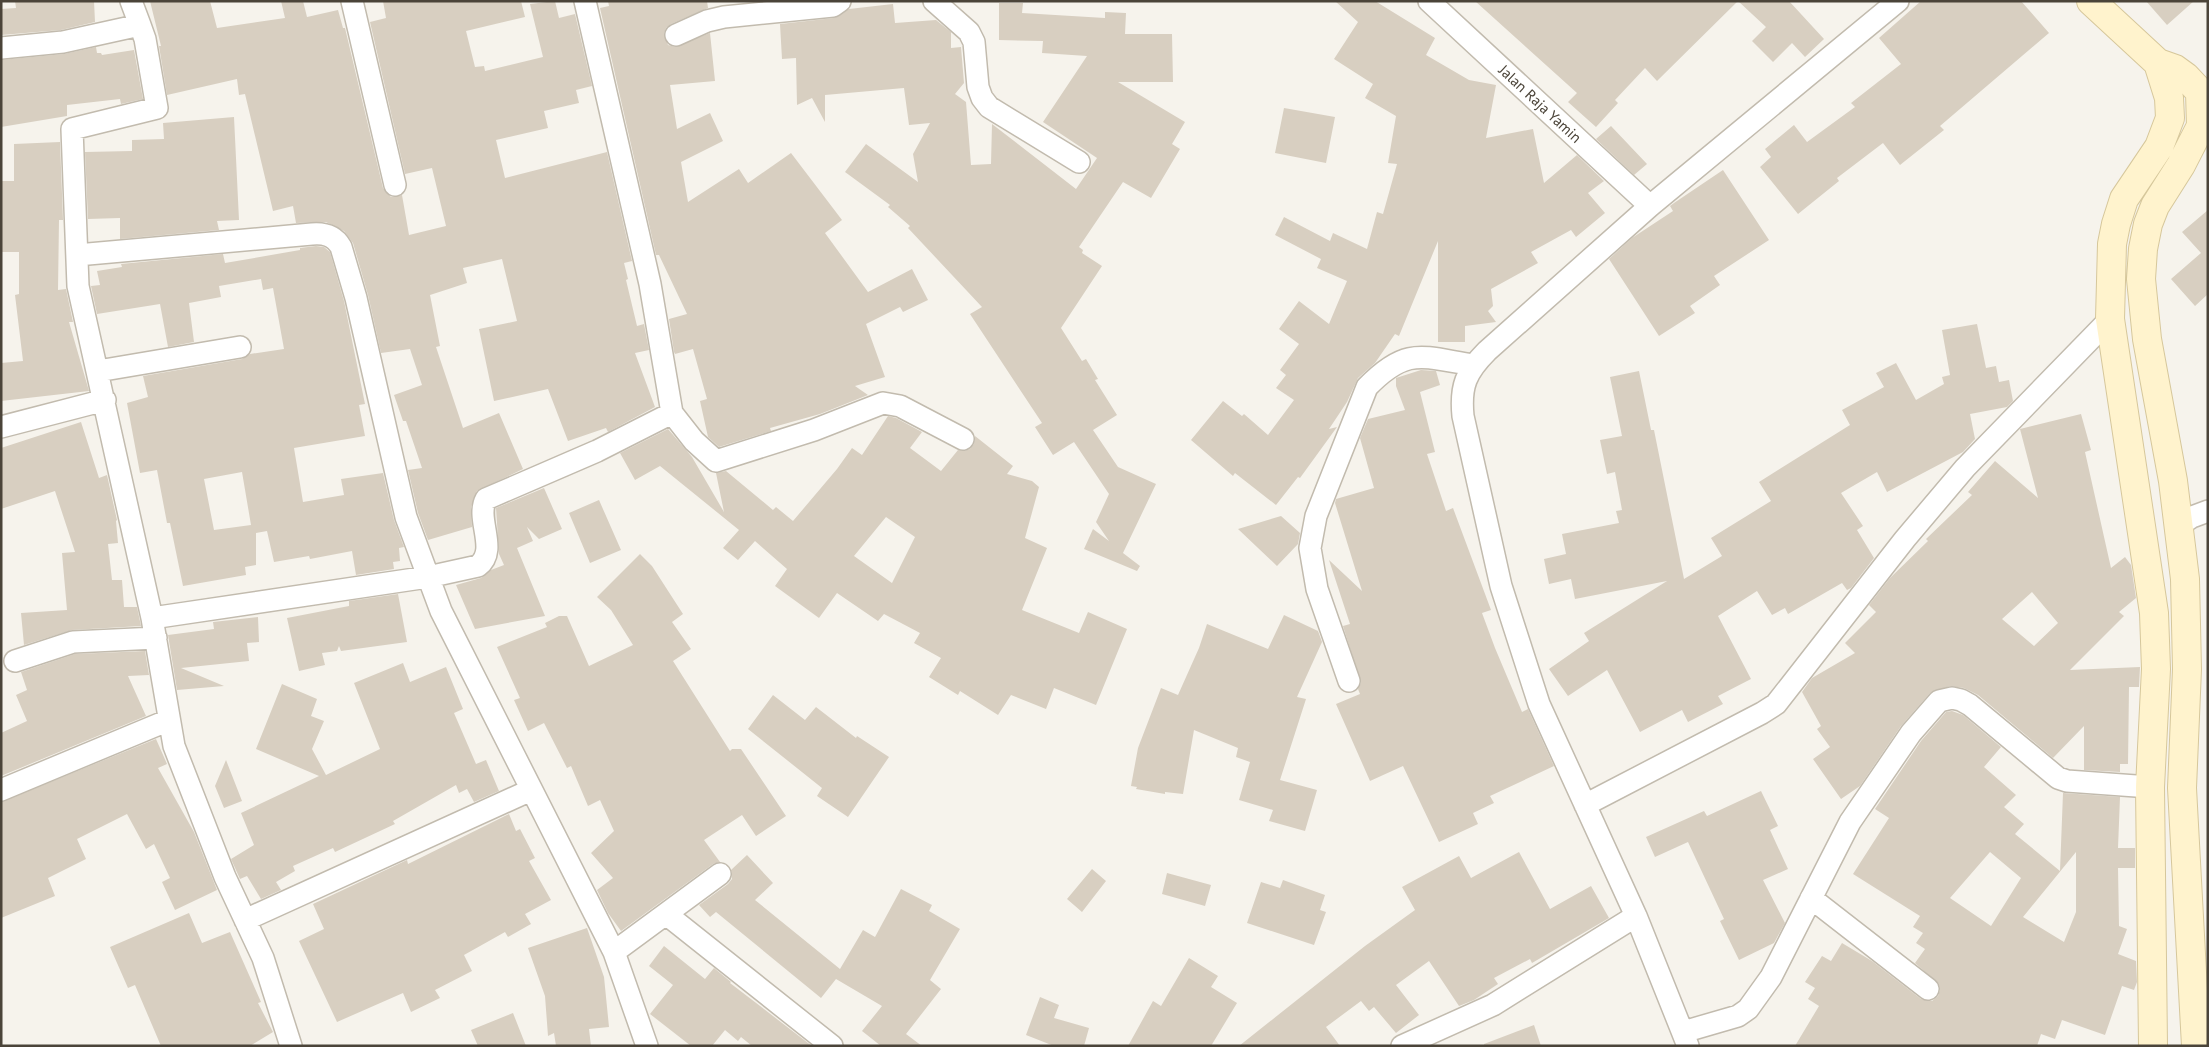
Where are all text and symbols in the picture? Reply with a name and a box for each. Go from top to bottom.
street label: Jalan Raja Yamin [1494,60,1586,147]

